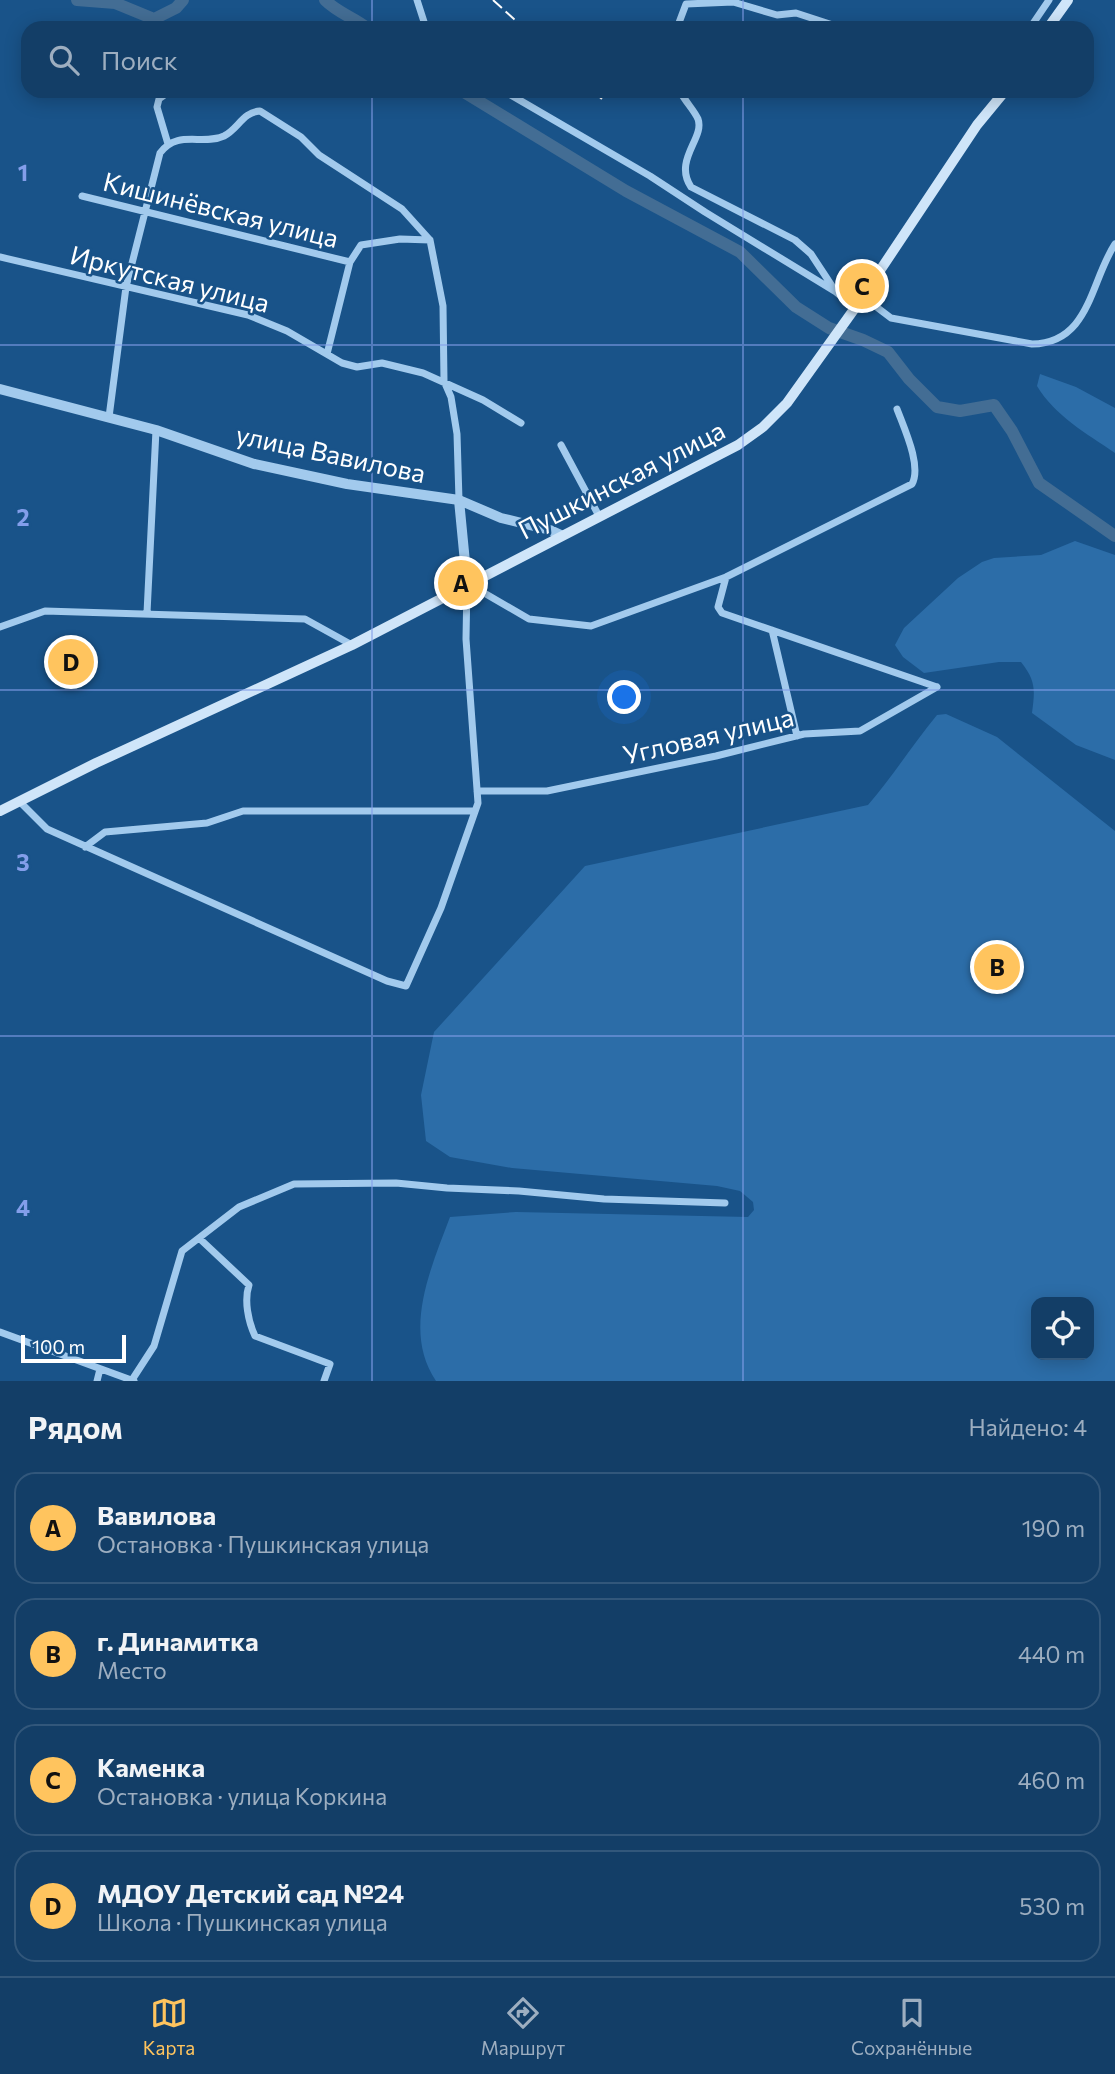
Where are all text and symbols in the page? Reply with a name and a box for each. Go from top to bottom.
search box [21,21,1094,98]
icon: search [45,41,83,79]
text: Поиск [101,44,178,75]
text: 1 [18,158,28,186]
street label: Кишинёвская улица [100,165,342,253]
street label: Иркутская улица [67,238,273,318]
pin: C [839,260,885,312]
street label: Пушкинская улица [512,413,730,545]
street label: улица Вавилова [233,418,429,488]
text: 2 [16,503,30,531]
pin: A [438,557,484,609]
pin: D [48,636,94,688]
your location [607,680,641,714]
street label: Угловая улица [620,700,796,770]
text: 3 [16,848,30,876]
pin: B [974,941,1020,993]
text: 4 [16,1193,30,1221]
map controls [1031,1297,1094,1360]
button: locate [1031,1297,1094,1360]
scale bar [21,1332,126,1364]
text: 100 m [32,1335,85,1358]
text: Рядом [28,1408,122,1445]
text: Найдено: 4 [969,1413,1087,1441]
text: Вавилова [97,1499,216,1530]
text: A [45,1514,61,1542]
text: 190 m [1022,1514,1085,1542]
text: Остановка · Пушкинская улица [97,1530,429,1558]
text: г. Динамитка [97,1625,259,1656]
text: B [45,1640,61,1668]
text: 440 m [1018,1640,1085,1668]
text: Место [97,1656,167,1684]
text: Каменка [97,1751,205,1782]
text: C [45,1766,61,1794]
text: 460 m [1018,1766,1085,1794]
text: Остановка · улица Коркина [97,1782,387,1810]
text: МДОУ Детский сад №24 [97,1877,404,1908]
text: D [45,1892,61,1920]
text: 530 m [1019,1892,1085,1920]
text: Школа · Пушкинская улица [97,1908,388,1936]
tab: Карта [143,1994,195,2059]
tab: Маршрут [481,1994,565,2059]
tab: Сохранённые [851,1994,972,2059]

